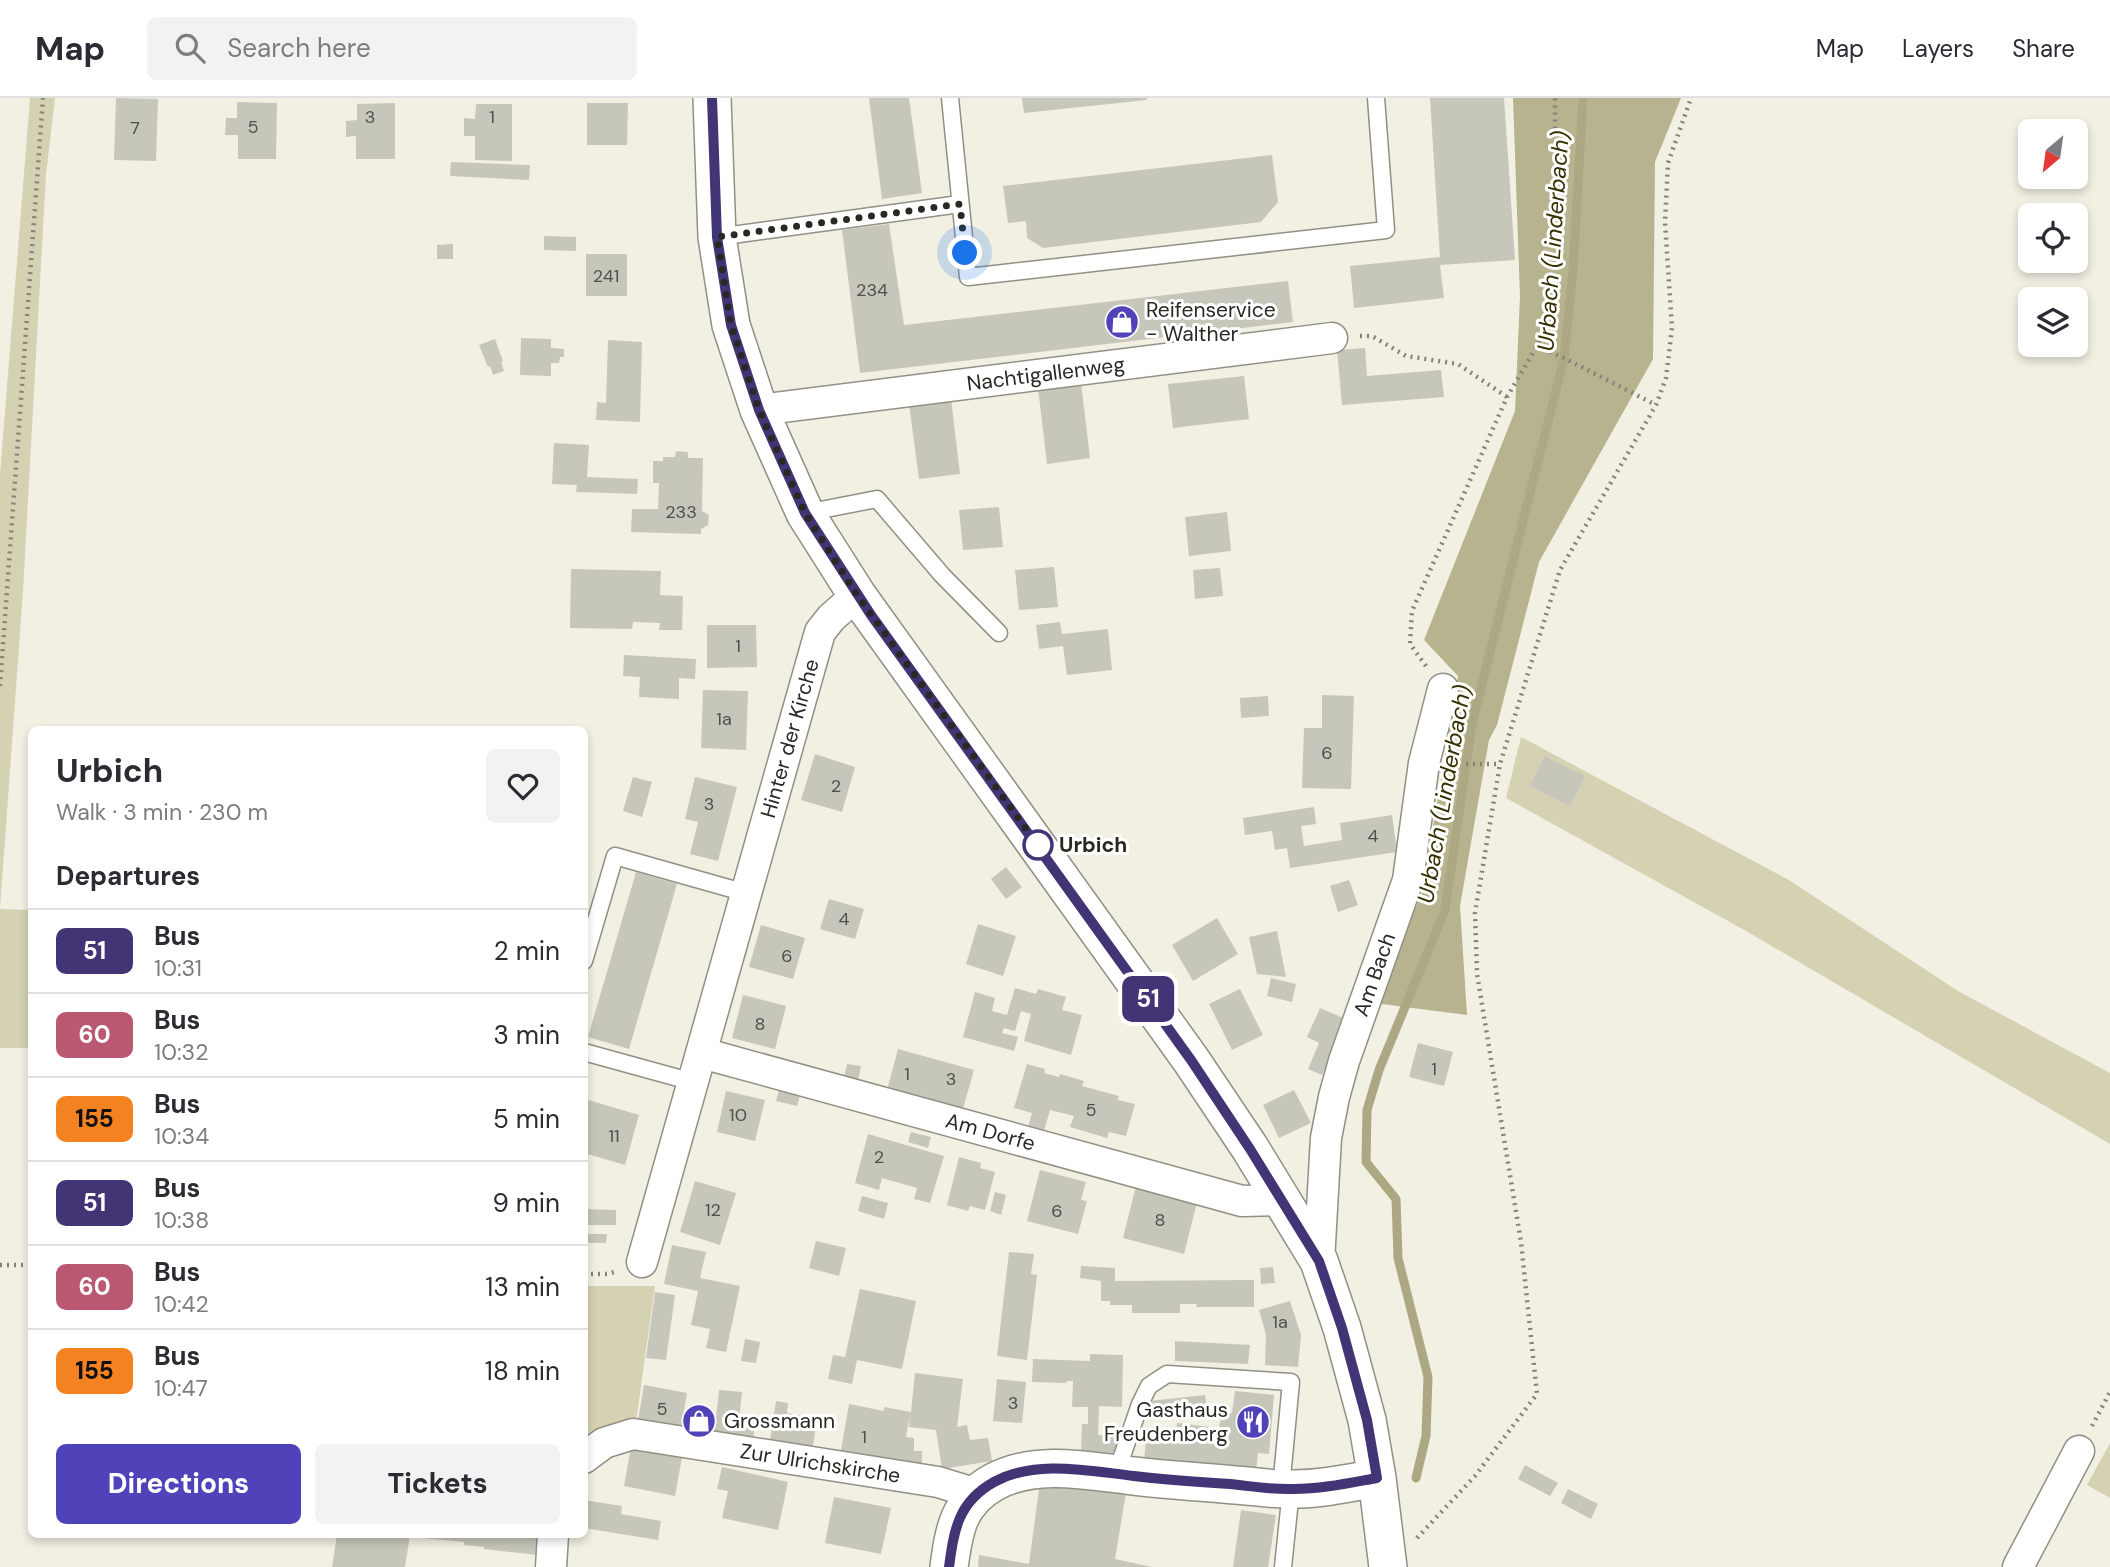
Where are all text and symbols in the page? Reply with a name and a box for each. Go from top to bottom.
search box [147,17,637,80]
text: Map [35,27,105,70]
icon: search [171,29,209,67]
text: Search here [227,31,371,65]
text: Map [1816,33,1864,64]
text: Layers [1902,33,1974,64]
text: Share [2012,33,2075,64]
house number: 3 [365,105,375,129]
house number: 1 [489,105,495,129]
house number: 5 [248,115,258,139]
house number: 7 [130,116,140,140]
north arrow [2018,119,2088,189]
map controls [2018,119,2088,357]
water label: Urbach (Linderbach) [1530,129,1576,352]
button: locate [2018,203,2088,273]
your location [947,235,982,270]
house number: 241 [593,264,619,288]
house number: 234 [856,278,888,302]
button: layers [2018,287,2088,357]
place label: Reifenservice - Walther [1146,296,1276,348]
shop icon: Reifenservice - Walther [1103,303,1141,341]
street label: Nachtigallenweg [965,350,1127,398]
house number: 233 [665,500,697,524]
house number: 1 [735,634,741,658]
street label: Hinter der Kirche [754,656,826,821]
water label: Urbach (Linderbach) [1410,682,1478,905]
house number: 1a [716,707,732,731]
house number: 6 [1321,741,1333,765]
text: Urbich [56,749,163,792]
button: heart [486,749,560,823]
house number: 2 [831,774,841,798]
house number: 3 [704,792,714,816]
text: Walk · 3 min · 230 m [56,797,268,827]
house number: 4 [1368,824,1379,848]
marker: Urbich [1023,830,1053,860]
place label: Urbich [1059,831,1127,859]
text: Departures [56,859,200,893]
house number: 4 [839,907,850,931]
text: Bus [154,919,200,953]
street label: Am Bach [1347,929,1402,1020]
text: 2 min [494,934,560,968]
text: 51 [83,935,106,966]
house number: 6 [781,944,793,968]
text: 10:31 [154,953,202,983]
line badge: 51 [1116,976,1180,1022]
text: 51 [1136,983,1160,1014]
text: Bus [154,1003,200,1037]
house number: 8 [755,1012,765,1036]
text: 3 min [493,1018,560,1052]
text: 60 [78,1019,111,1050]
text: 10:32 [154,1037,208,1067]
house number: 1 [1431,1057,1437,1081]
house number: 1 [904,1062,910,1086]
house number: 3 [946,1067,956,1091]
text: Bus [154,1087,200,1121]
house number: 5 [1086,1098,1096,1122]
text: 5 min [493,1102,560,1136]
text: 155 [75,1103,114,1134]
house number: 10 [729,1103,747,1127]
street label: Am Dorfe [942,1106,1038,1158]
text: 10:34 [154,1121,209,1151]
house number: 11 [608,1124,620,1148]
house number: 2 [874,1145,884,1169]
text: Bus [154,1171,200,1205]
text: 9 min [492,1186,560,1220]
text: 51 [83,1187,106,1218]
house number: 12 [705,1198,721,1222]
house number: 6 [1051,1199,1063,1223]
text: 10:38 [154,1205,209,1235]
house number: 8 [1155,1208,1165,1232]
text: Bus [154,1255,200,1289]
text: 13 min [485,1270,560,1304]
text: 60 [78,1271,111,1302]
text: 10:42 [154,1289,209,1319]
house number: 1a [1272,1310,1288,1334]
text: Bus [154,1339,200,1373]
text: 18 min [485,1354,560,1388]
text: 155 [75,1355,114,1386]
text: 10:47 [154,1373,208,1403]
house number: 3 [1008,1391,1018,1415]
place label: Gasthaus Freudenberg [1104,1396,1228,1448]
house number: 5 [657,1397,667,1421]
shop icon: Grossmann [680,1402,718,1440]
restaurant icon: Gasthaus Freudenberg [1234,1403,1272,1441]
place label: Grossmann [724,1407,835,1435]
house number: 1 [861,1425,867,1449]
street label: Zur Ulrichskirche [738,1437,902,1490]
button: Directions [56,1444,301,1524]
button: Tickets [315,1444,560,1524]

